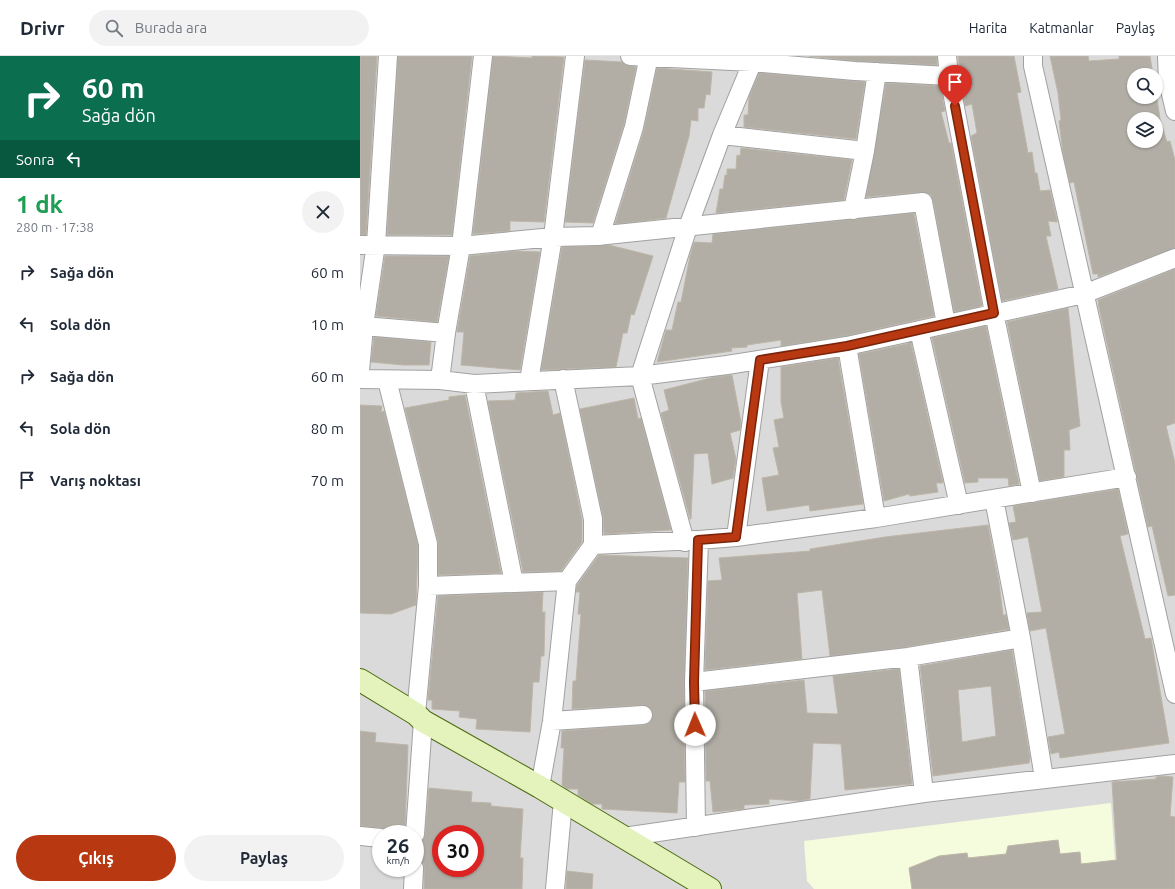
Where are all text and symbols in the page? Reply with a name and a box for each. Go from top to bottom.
search box [89,10,369,46]
text: Drivr [20,17,65,39]
icon: search [103,17,125,39]
text: Burada ara [135,19,207,36]
text: Harita [969,20,1007,36]
text: Katmanlar [1029,20,1094,36]
text: Paylaş [1116,20,1155,36]
pin [938,65,972,106]
map controls [1127,68,1163,148]
button: search [1127,68,1163,104]
icon: arrive [944,71,966,93]
icon: right [16,72,68,124]
text: 60 m [82,72,144,103]
text: Sağa dön [82,105,156,125]
button: layers [1127,112,1163,148]
icon: left [63,148,85,170]
text: Sonra [16,151,55,168]
text: 1 dk [16,191,63,218]
button: close [302,191,344,233]
text: 280 m · 17:38 [16,220,94,234]
icon: right [16,261,38,283]
text: Sağa dön [50,264,114,281]
text: 60 m [311,264,344,281]
icon: left [16,313,38,335]
text: Sola dön [50,316,111,333]
text: 10 m [311,316,344,333]
icon: right [16,365,38,387]
text: Sağa dön [50,368,114,385]
text: 60 m [311,368,344,385]
icon: left [16,417,38,439]
text: Sola dön [50,420,111,437]
text: 80 m [311,420,344,437]
icon: arrive [16,469,38,491]
text: Varış noktası [50,472,141,489]
text: 70 m [311,472,344,489]
position arrow [674,704,716,746]
speed limit sign: 30 [432,825,484,877]
text: 26 [387,834,409,857]
button: Çıkış [16,835,176,881]
button: Paylaş [184,835,344,881]
text: km/h [386,855,410,866]

